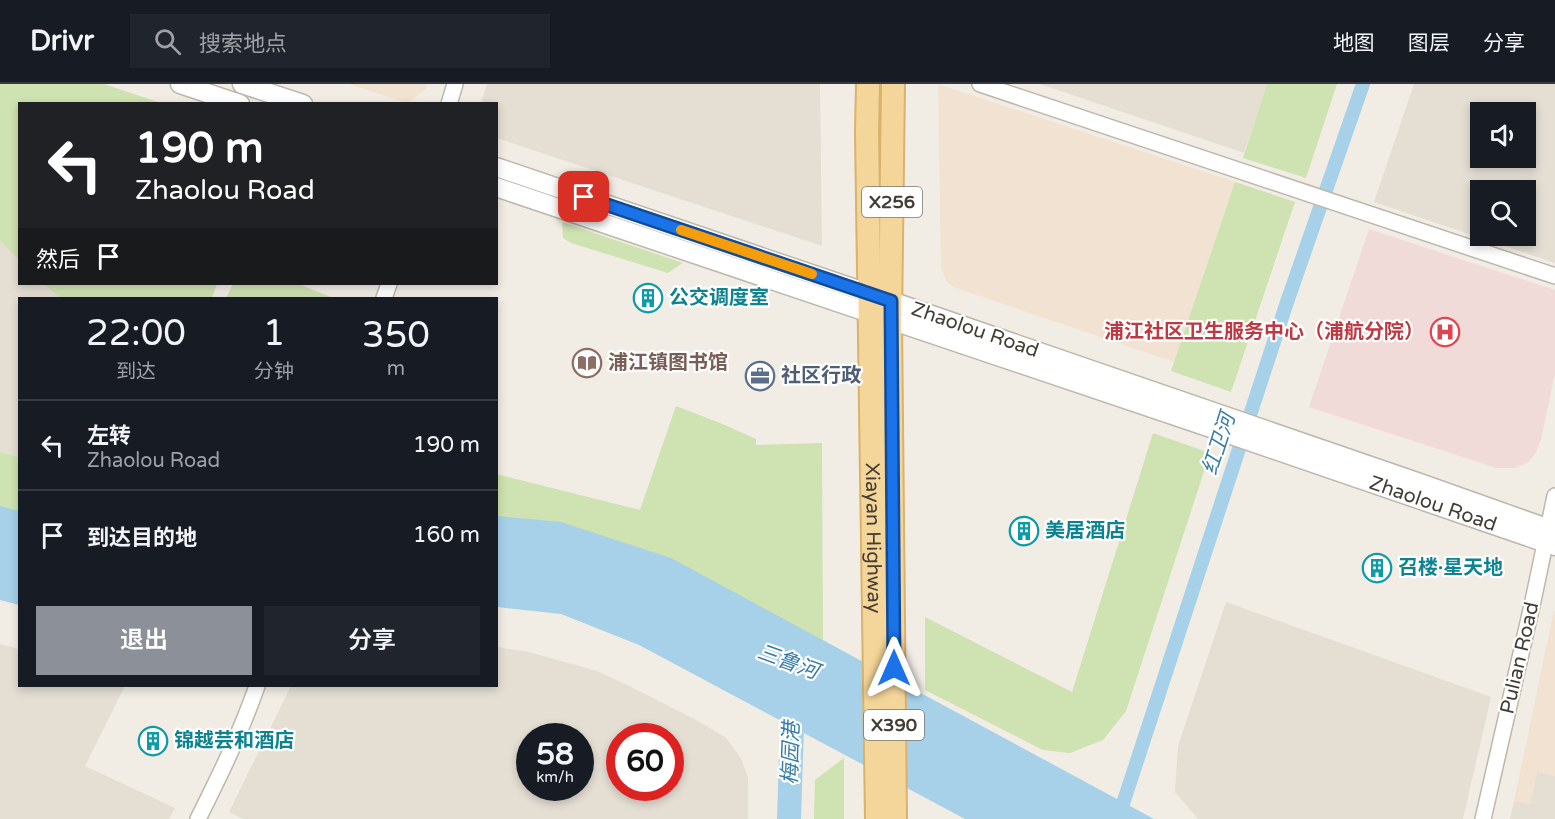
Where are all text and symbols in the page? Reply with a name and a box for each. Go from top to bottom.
search box [130,14,550,68]
text: Drivr [30,24,94,58]
icon: search [151,25,184,58]
text: 搜索地点 [199,31,287,57]
text: 地图 [1333,31,1375,56]
text: 图层 [1408,31,1450,56]
text: 分享 [1483,31,1525,56]
map controls [1470,102,1536,246]
button: sound [1470,102,1536,168]
text: 190 m [135,123,264,174]
icon: left [36,126,114,204]
pin [558,171,609,222]
text: Zhaolou Road [135,174,315,207]
icon: arrive [567,180,600,213]
button: search [1470,180,1536,246]
road number: X256 [862,187,922,217]
icon: arrive [92,240,125,273]
text: 然后 [36,247,80,273]
building icon: 公交调度室 [632,282,664,314]
place label: 公交调度室 [669,286,769,310]
street label: Zhaolou Road [908,297,1042,363]
text: 22:00 [86,312,186,355]
text: 1 [263,312,285,355]
text: 350 [362,314,430,357]
hospital icon: 浦江社区卫生服务中心（浦航分院） [1429,316,1461,348]
place label: 浦江社区卫生服务中心（浦航分院） [1104,320,1424,344]
library icon: 浦江镇图书馆 [571,347,603,379]
place label: 浦江镇图书馆 [608,351,728,375]
text: m [387,357,405,381]
text: 到达 [116,360,156,384]
text: 分钟 [254,360,294,384]
office icon: 社区行政 [744,360,776,392]
place label: 社区行政 [781,364,861,388]
water label: 红卫河 [1197,406,1242,478]
text: 左转 [87,423,131,449]
icon: left [36,429,69,462]
text: 190 m [413,432,480,458]
text: Zhaolou Road [87,449,220,473]
street label: Xiayan Highway [860,462,886,614]
street label: Zhaolou Road [1366,471,1500,537]
building icon: 美居酒店 [1008,515,1040,547]
icon: arrive [36,519,69,552]
place label: 美居酒店 [1045,519,1125,543]
text: 160 m [413,522,480,548]
text: 到达目的地 [87,525,197,551]
building icon: 召楼·星天地 [1361,552,1393,584]
place label: 召楼·星天地 [1398,556,1503,580]
street label: Pulian Road [1495,600,1545,716]
button: 退出 [36,606,252,675]
button: 分享 [264,606,480,675]
position arrow [862,636,926,700]
water label: 三鲁河 [754,639,826,686]
road number: X390 [864,710,924,740]
water label: 梅园港 [777,718,805,785]
speed limit sign: 60 [606,723,684,801]
building icon: 锦越芸和酒店 [137,725,169,757]
place label: 锦越芸和酒店 [174,729,294,753]
text: 58 [536,736,574,773]
text: km/h [536,768,574,786]

